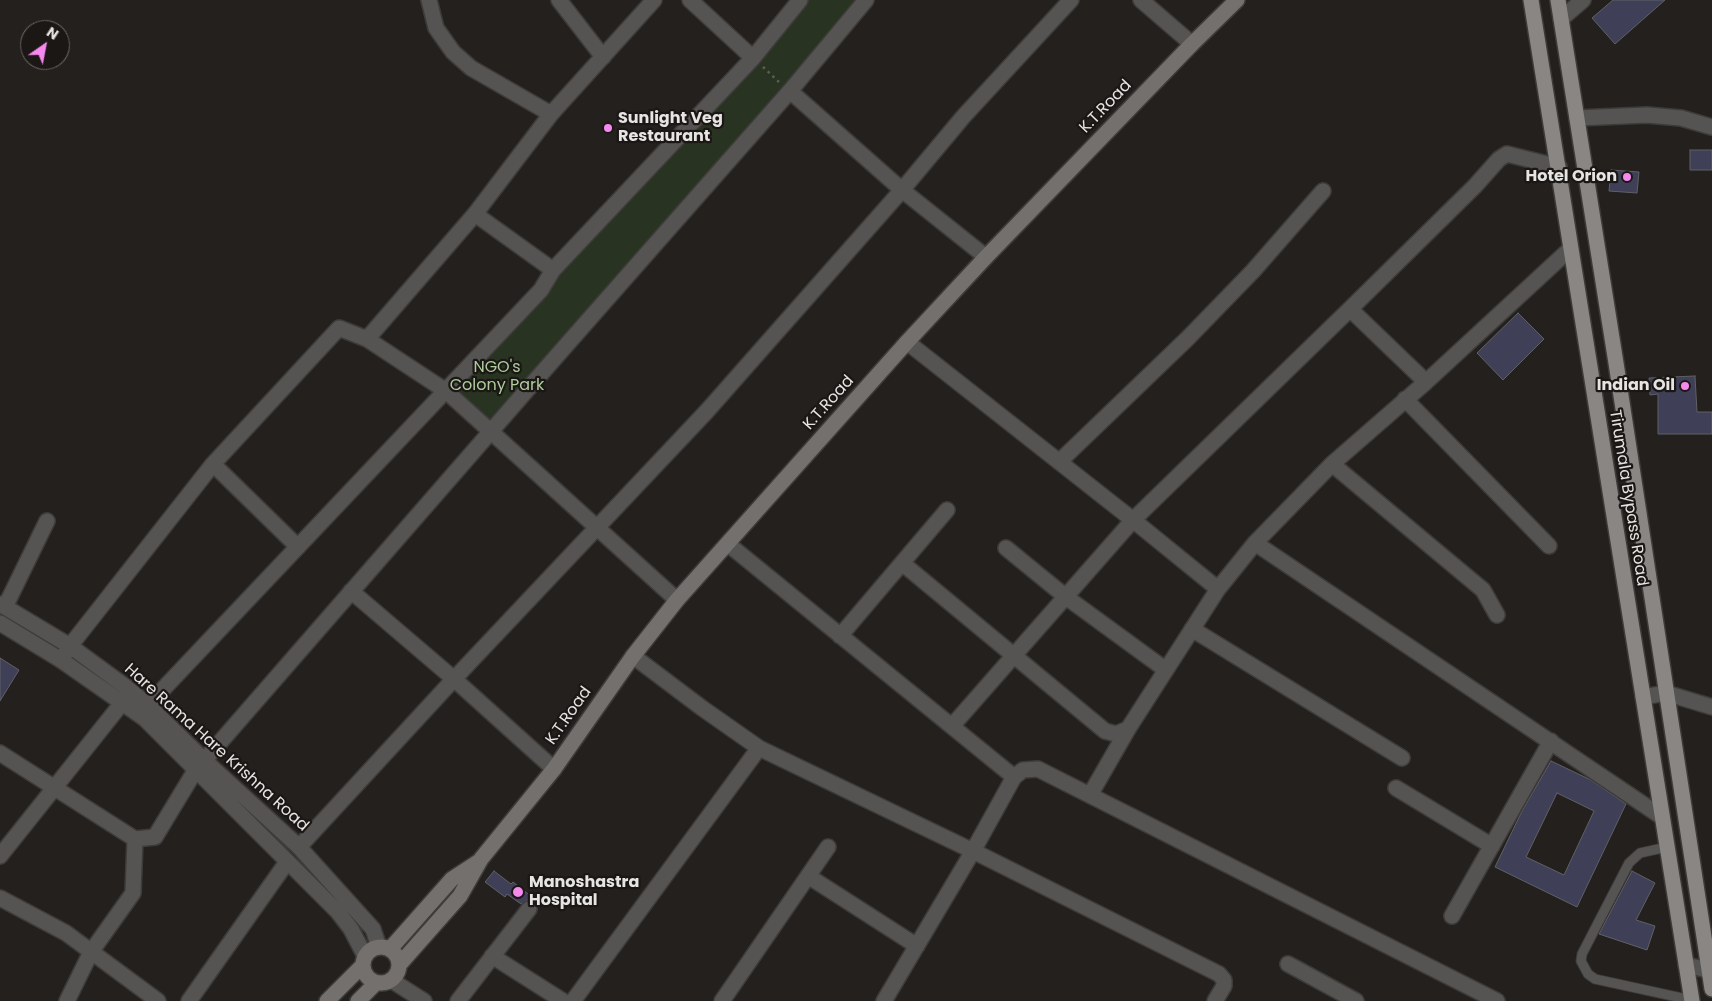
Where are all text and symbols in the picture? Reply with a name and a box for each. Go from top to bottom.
north arrow [20,20,70,70]
text: N [43,22,62,45]
street label: K.T.Road [1076,76,1136,138]
place label: Sunlight Veg Restaurant [618,109,723,147]
marker: Sunlight Veg Restaurant [602,122,614,134]
place label: Hotel Orion [1526,167,1617,187]
marker: Hotel Orion [1621,171,1633,183]
park label: NGO's Colony Park [450,358,544,396]
street label: K.T.Road [800,372,858,434]
place label: Indian Oil [1597,376,1675,396]
marker: Indian Oil [1679,380,1691,392]
street label: Tirumala Bypass Road [1605,409,1651,587]
street label: Hare Rama Hare Krishna Road [120,660,312,836]
street label: K.T.Road [542,683,596,749]
place label: Manoshastra Hospital [529,873,639,911]
marker: Manoshastra Hospital [511,885,525,899]

